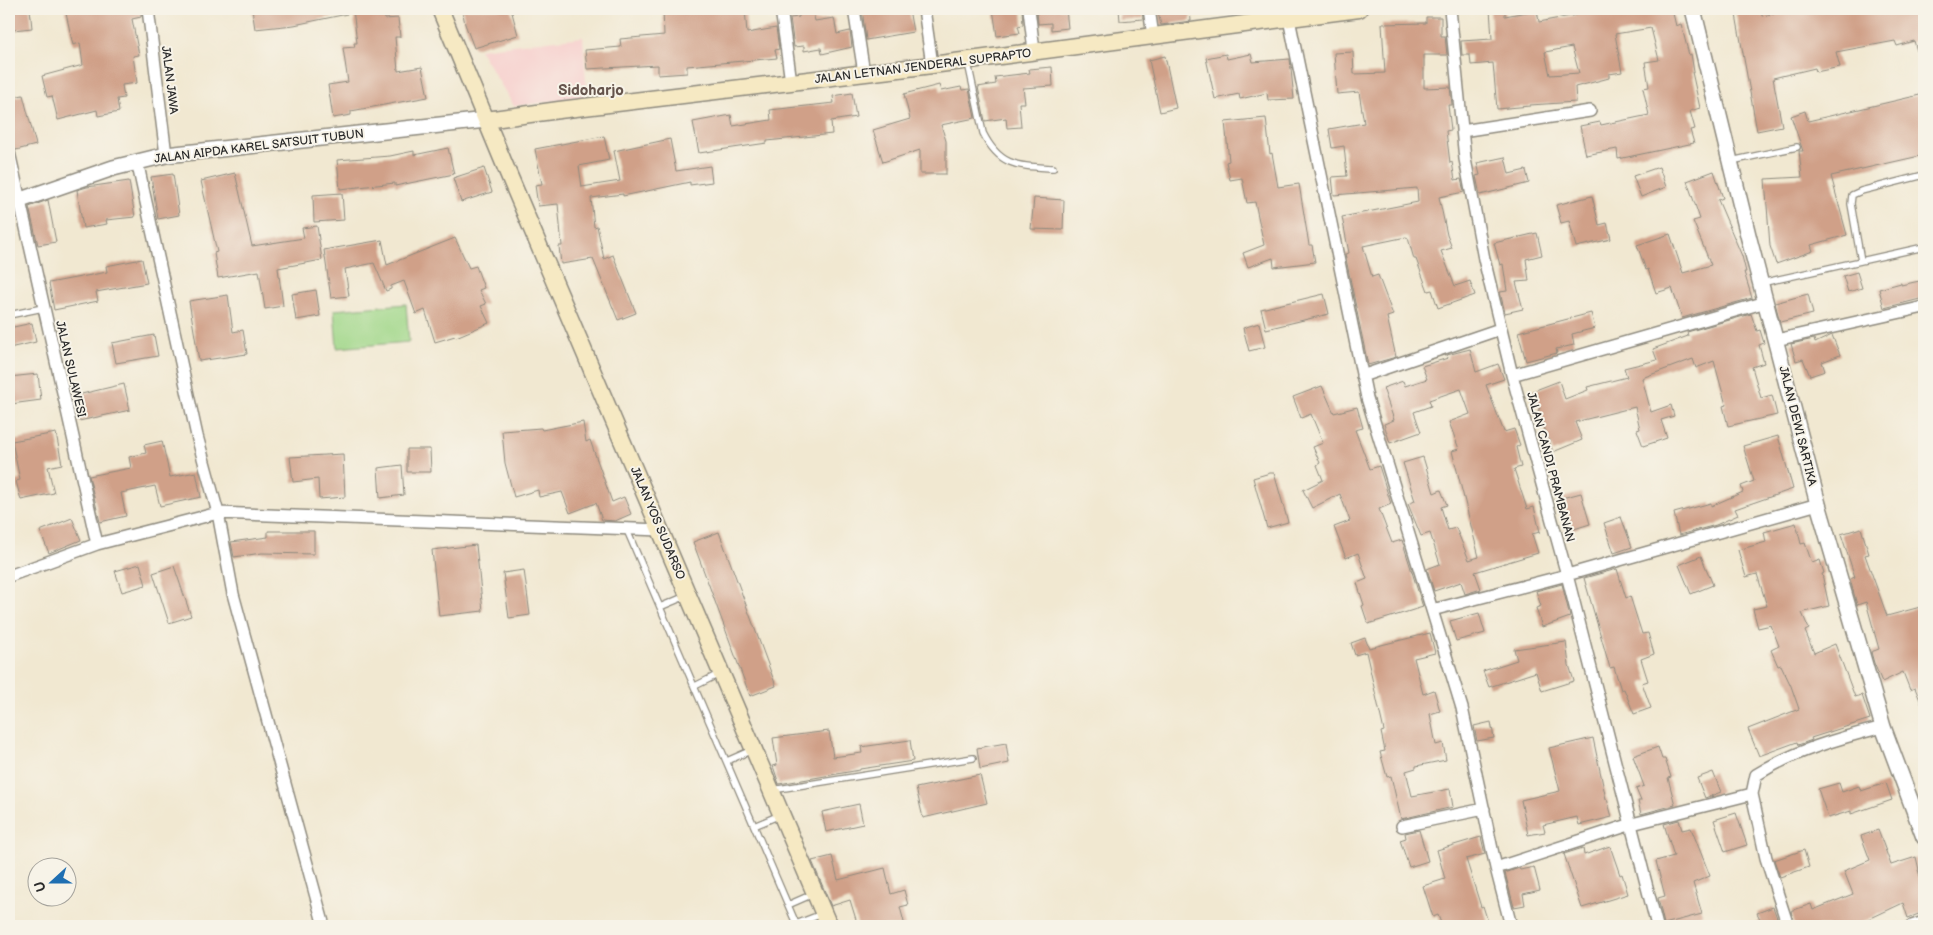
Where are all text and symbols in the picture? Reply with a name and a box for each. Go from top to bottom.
street label: JALAN JAWA [158,45,181,116]
street label: JALAN LETNAN JENDERAL SUPRAPTO [814,46,1032,87]
district label: Sidoharjo [558,81,624,100]
street label: JALAN AIPDA KAREL SATSUIT TUBUN [153,126,365,167]
street label: JALAN SULAWESI [52,319,89,419]
street label: JALAN DEWI SARTIKA [1775,365,1820,488]
street label: JALAN CANDI PRAMBANAN [1523,390,1578,544]
street label: JALAN YOS SUDARSO [627,464,688,582]
north arrow [28,858,78,908]
text: U [31,879,50,894]

